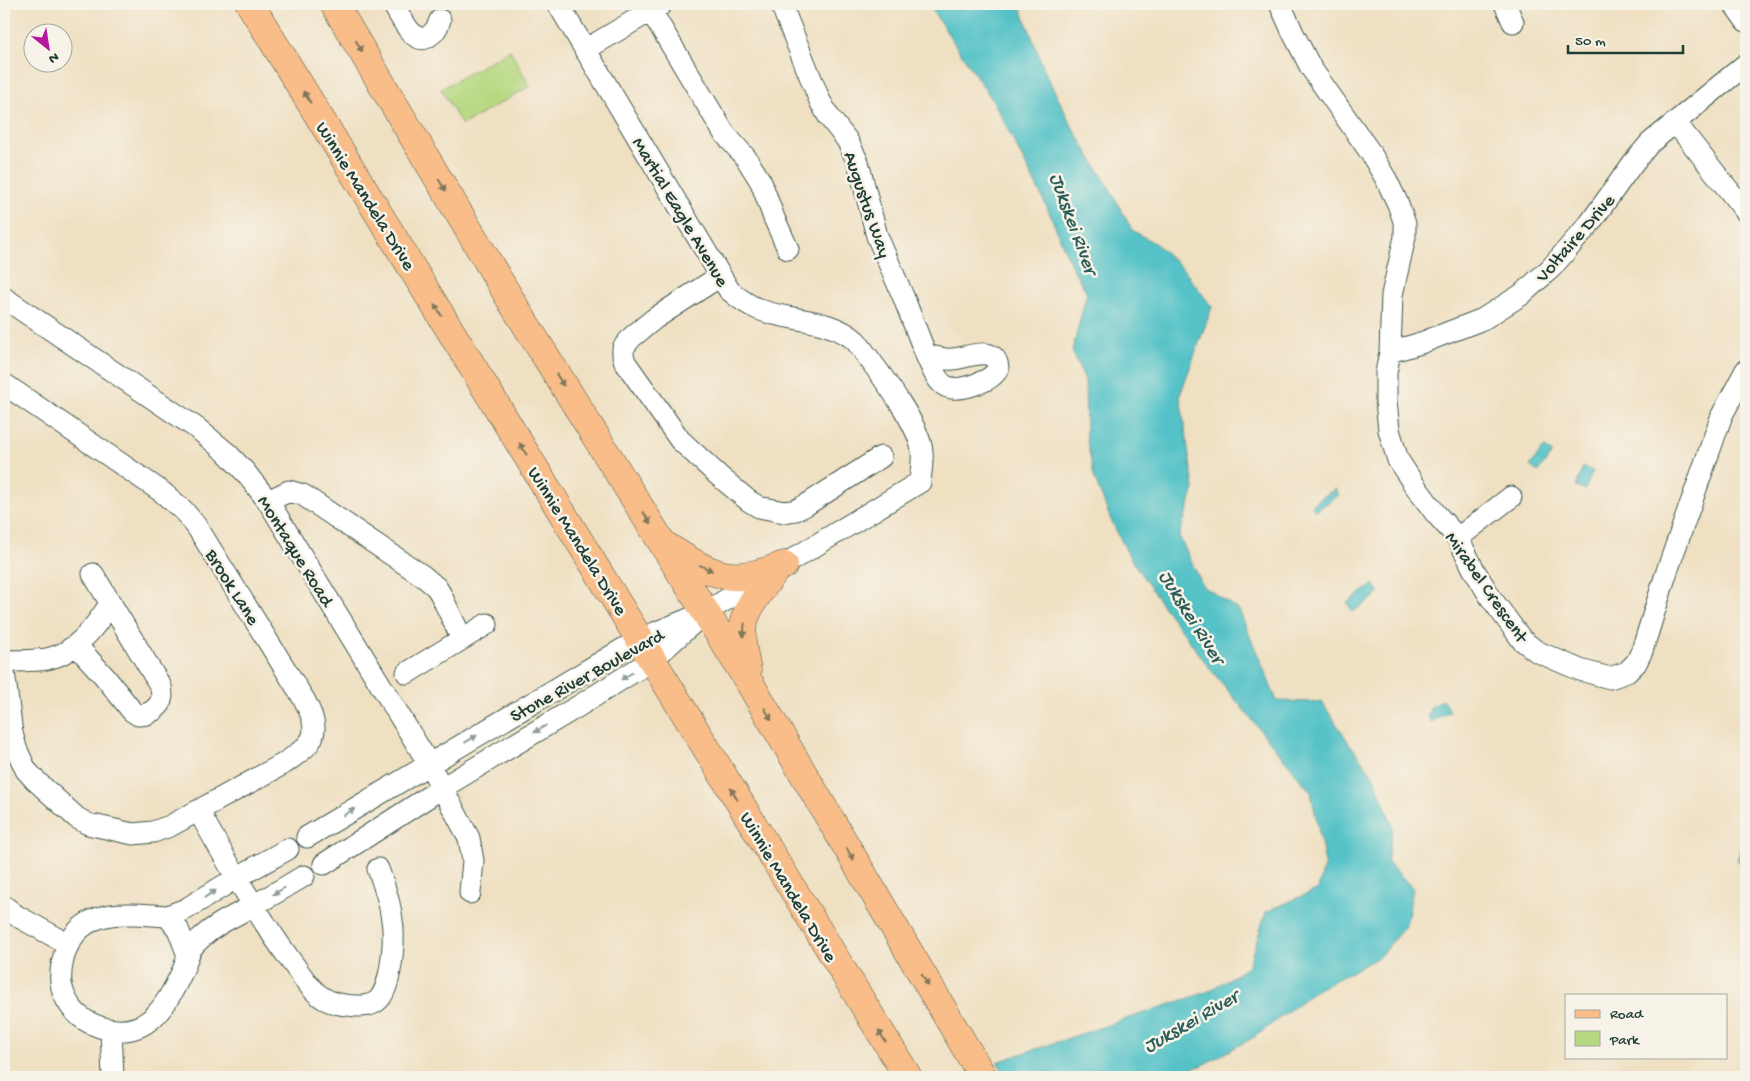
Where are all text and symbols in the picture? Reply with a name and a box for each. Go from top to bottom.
north arrow [22,22,72,72]
scale bar [1568,22,1682,54]
text: 50 m [1575,33,1606,51]
one-way arrow [354,39,363,52]
text: N [45,47,61,67]
one-way arrow [303,90,312,103]
street label: Winnie Mandela Drive [309,118,419,276]
street label: Martial Eagle Avenue [625,134,733,292]
street label: Augustus Way [837,149,895,262]
water label: Jukskei River [1043,171,1102,281]
one-way arrow [437,179,446,192]
street label: Voltaire Drive [1531,190,1621,289]
one-way arrow [433,303,442,317]
one-way arrow [556,374,565,387]
one-way arrow [518,442,527,455]
street label: Winnie Mandela Drive [521,463,631,621]
street label: Montaque Road [251,492,338,613]
one-way arrow [642,511,651,525]
street label: Mirabel Crescent [1438,528,1533,650]
street label: Brook Lane [198,545,264,630]
one-way arrow [699,564,713,572]
water label: Jukskei River [1152,567,1230,672]
one-way arrow [739,622,747,638]
street label: Stone River Boulevard [507,624,670,729]
one-way arrow [620,671,634,680]
one-way arrow [763,707,772,720]
one-way arrow [534,724,547,733]
one-way arrow [464,735,477,744]
one-way arrow [729,787,738,800]
one-way arrow [342,807,355,816]
street label: Winnie Mandela Drive [733,809,841,967]
one-way arrow [846,847,855,860]
one-way arrow [273,886,286,895]
one-way arrow [204,889,217,899]
one-way arrow [921,973,930,986]
water label: Jukskei River [1140,985,1247,1059]
legend [1565,994,1728,1058]
text: Road [1610,1006,1644,1024]
one-way arrow [878,1029,887,1042]
text: Park [1609,1032,1640,1050]

